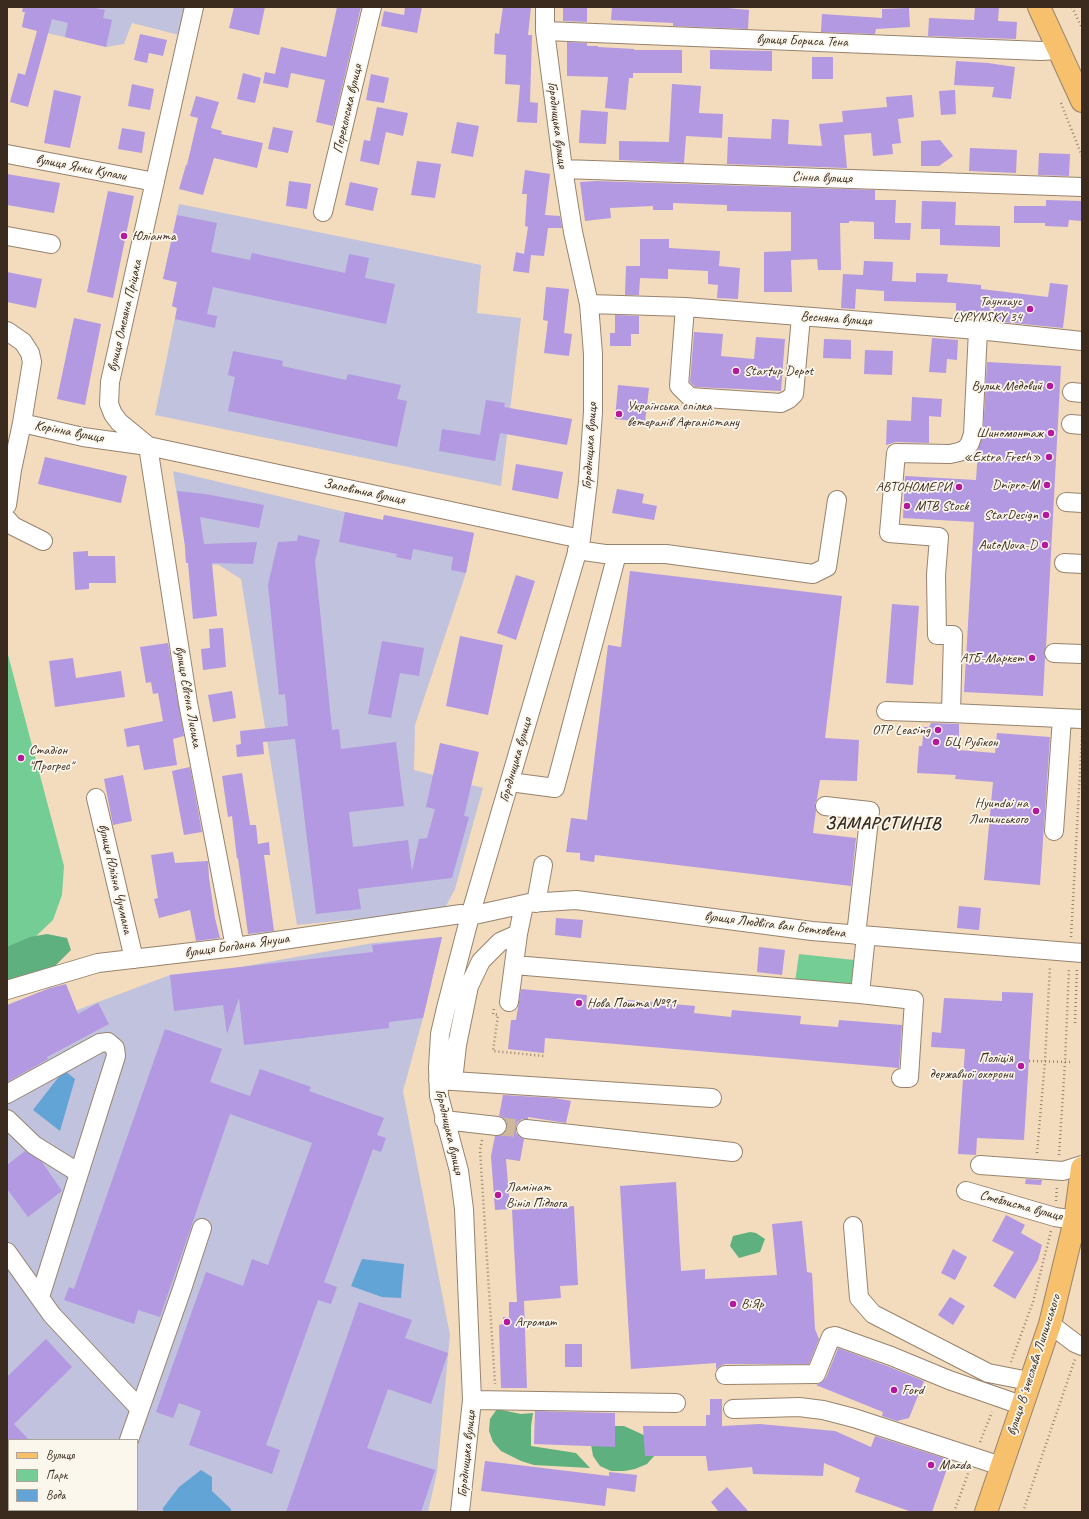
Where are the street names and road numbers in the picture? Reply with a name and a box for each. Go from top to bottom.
street label: вулиця Бориса Тена [756,31,848,51]
street label: Перекопська вулиця [330,63,366,155]
street label: Городницька вулиця [543,81,571,169]
street label: вулиця Янки Купали [34,151,128,185]
street label: Сінна вулиця [792,169,852,187]
street label: вулиця Омеляна Пріцака [104,258,146,374]
street label: Весняна вулиця [800,308,872,330]
street label: Городницька вулиця [579,402,601,490]
street label: Корінна вулиця [33,417,105,447]
street label: Заповітна вулиця [322,475,406,509]
street label: вулиця Євгена Лисика [171,645,205,749]
street label: Городницька вулиця [496,716,536,804]
street label: вулиця Юліяна Чучмана [94,822,136,936]
street label: вулиця Людвіга ван Бетховена [703,908,847,942]
street label: вулиця Богдана Януша [184,930,290,962]
street label: Городницька вулиця [431,1088,467,1176]
street label: Стеблиста вулиця [978,1187,1064,1225]
street label: вулиця Вʼячеслава Липинського [1003,1292,1065,1438]
street label: Городницька вулиця [454,1410,480,1498]

